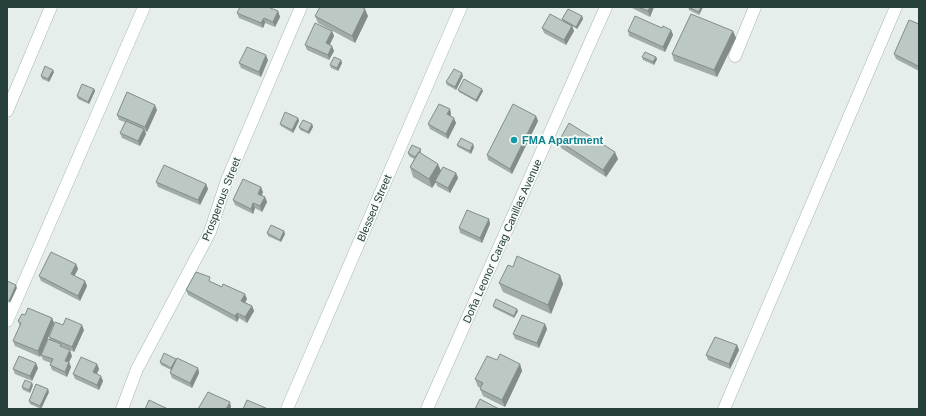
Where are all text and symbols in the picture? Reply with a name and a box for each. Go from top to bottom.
place label: FMA Apartment [522,134,603,146]
marker: FMA Apartment [509,135,519,145]
street label: Prosperous Street [200,155,242,243]
street label: Doña Leonor Carag Canillas Avenue [460,157,544,325]
street label: Blessed Street [354,173,394,243]

